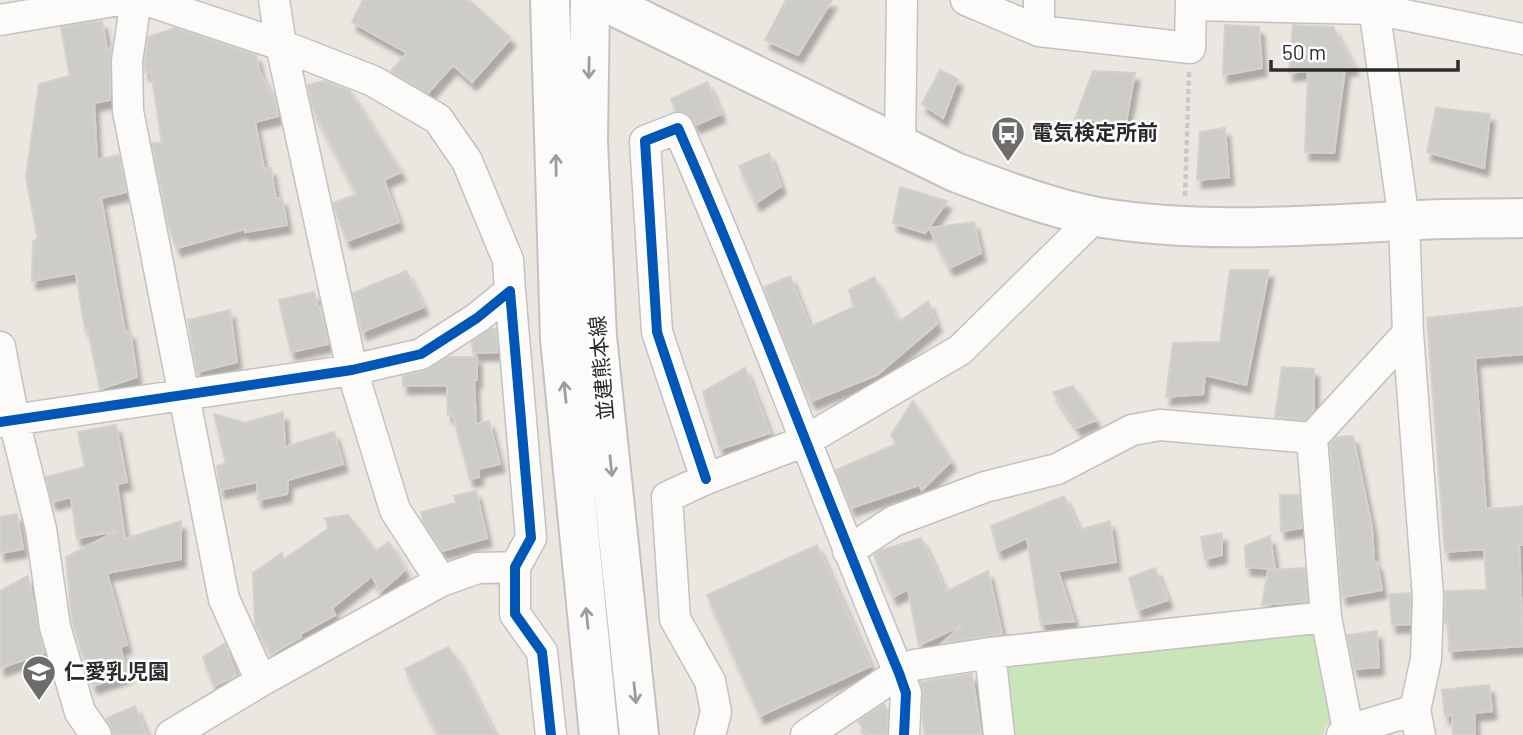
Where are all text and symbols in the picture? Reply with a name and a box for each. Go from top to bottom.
scale bar [1271,28,1458,72]
text: 50 m [1282,39,1326,64]
one-way arrow [582,56,596,79]
bus stop icon: 電気検定所前 [989,114,1027,163]
place label: 電気検定所前 [1032,119,1158,144]
one-way arrow [549,153,563,176]
street label: 並建熊本線 [583,315,618,422]
one-way arrow [558,381,571,404]
one-way arrow [605,454,618,477]
one-way arrow [580,607,593,630]
school or university icon: 仁愛乳児園 [20,653,58,702]
place label: 仁愛乳児園 [64,658,169,683]
one-way arrow [628,681,641,703]

